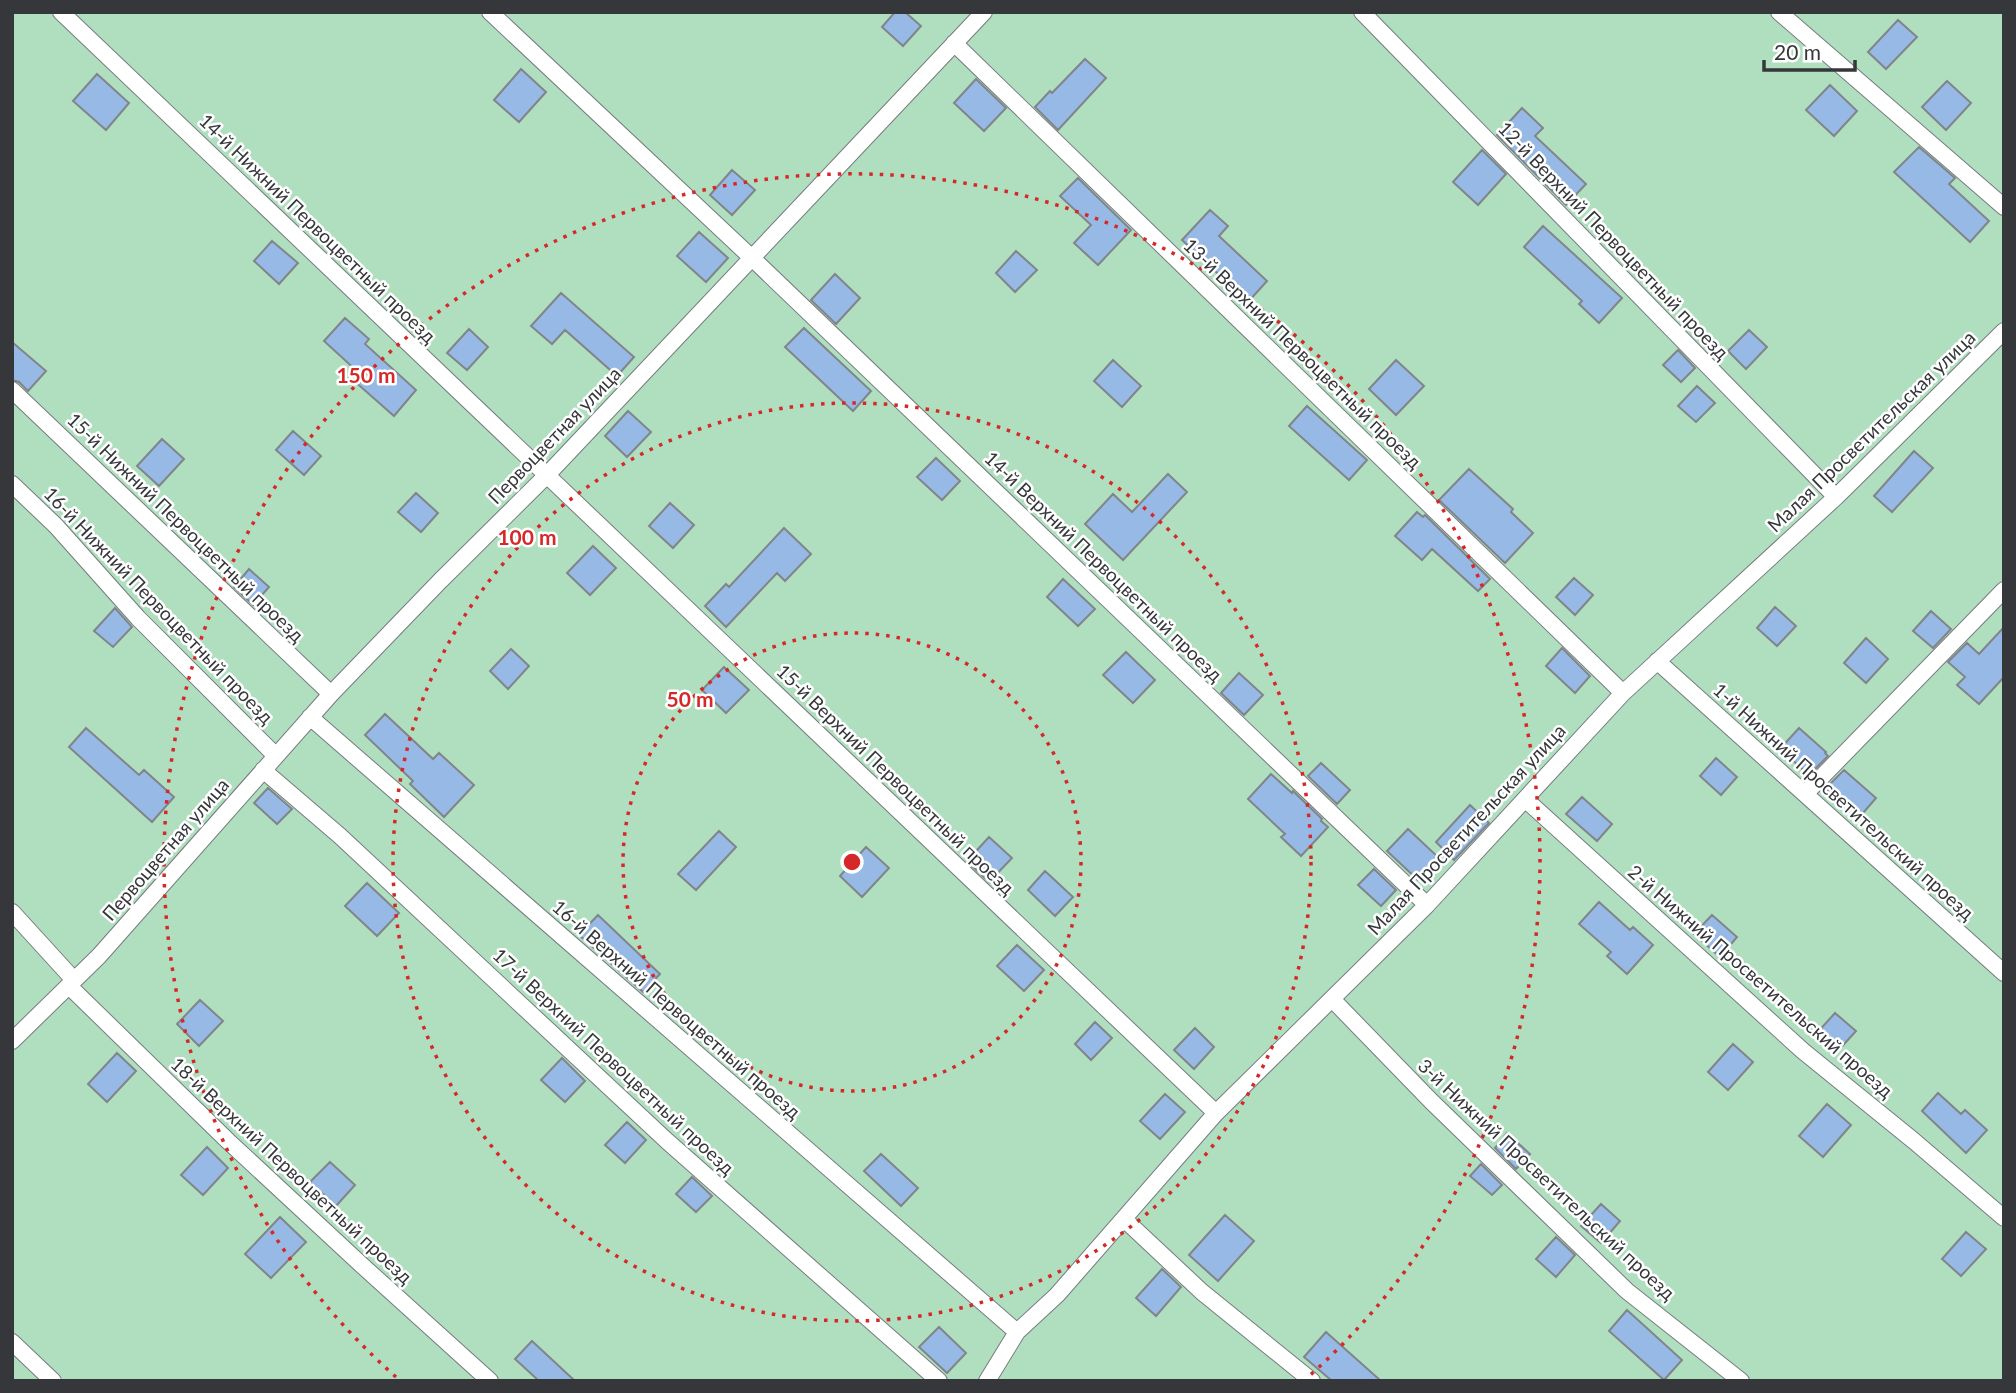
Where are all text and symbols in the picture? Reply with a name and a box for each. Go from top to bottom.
scale bar [1764,28,1855,72]
text: 20 m [1774,39,1821,64]
street label: 14-й Нижний Первоцветный проезд [195,109,441,348]
street label: 12-й Верхний Первоцветный проезд [1494,116,1734,364]
street label: 13-й Верхний Первоцветный проезд [1179,233,1427,473]
street label: Малая Просветительская улица [1762,326,1980,536]
text: 150 m [336,362,396,387]
street label: Первоцветная улица [483,362,625,508]
street label: 15-й Нижний Первоцветный проезд [63,408,309,647]
street label: 14-й Верхний Первоцветный проезд [980,446,1228,686]
street label: 16-й Нижний Первоцветный проезд [40,482,279,728]
text: 100 m [497,524,557,549]
street label: 15-й Верхний Первоцветный проезд [772,659,1020,899]
street label: 1-й Нижний Просветительский проезд [1709,678,1979,925]
text: 50 m [666,686,714,711]
street label: Малая Просветительская улица [1362,719,1570,939]
street label: Первоцветная улица [97,773,233,925]
centre of rings [840,850,864,874]
street label: 2-й Нижний Просветительский проезд [1624,860,1898,1102]
street label: 16-й Верхний Первоцветный проезд [548,895,806,1123]
street label: 17-й Верхний Первоцветный проезд [489,943,740,1179]
street label: 18-й Верхний Первоцветный проезд [167,1052,418,1288]
street label: 3-й Нижний Просветительский проезд [1414,1054,1681,1305]

